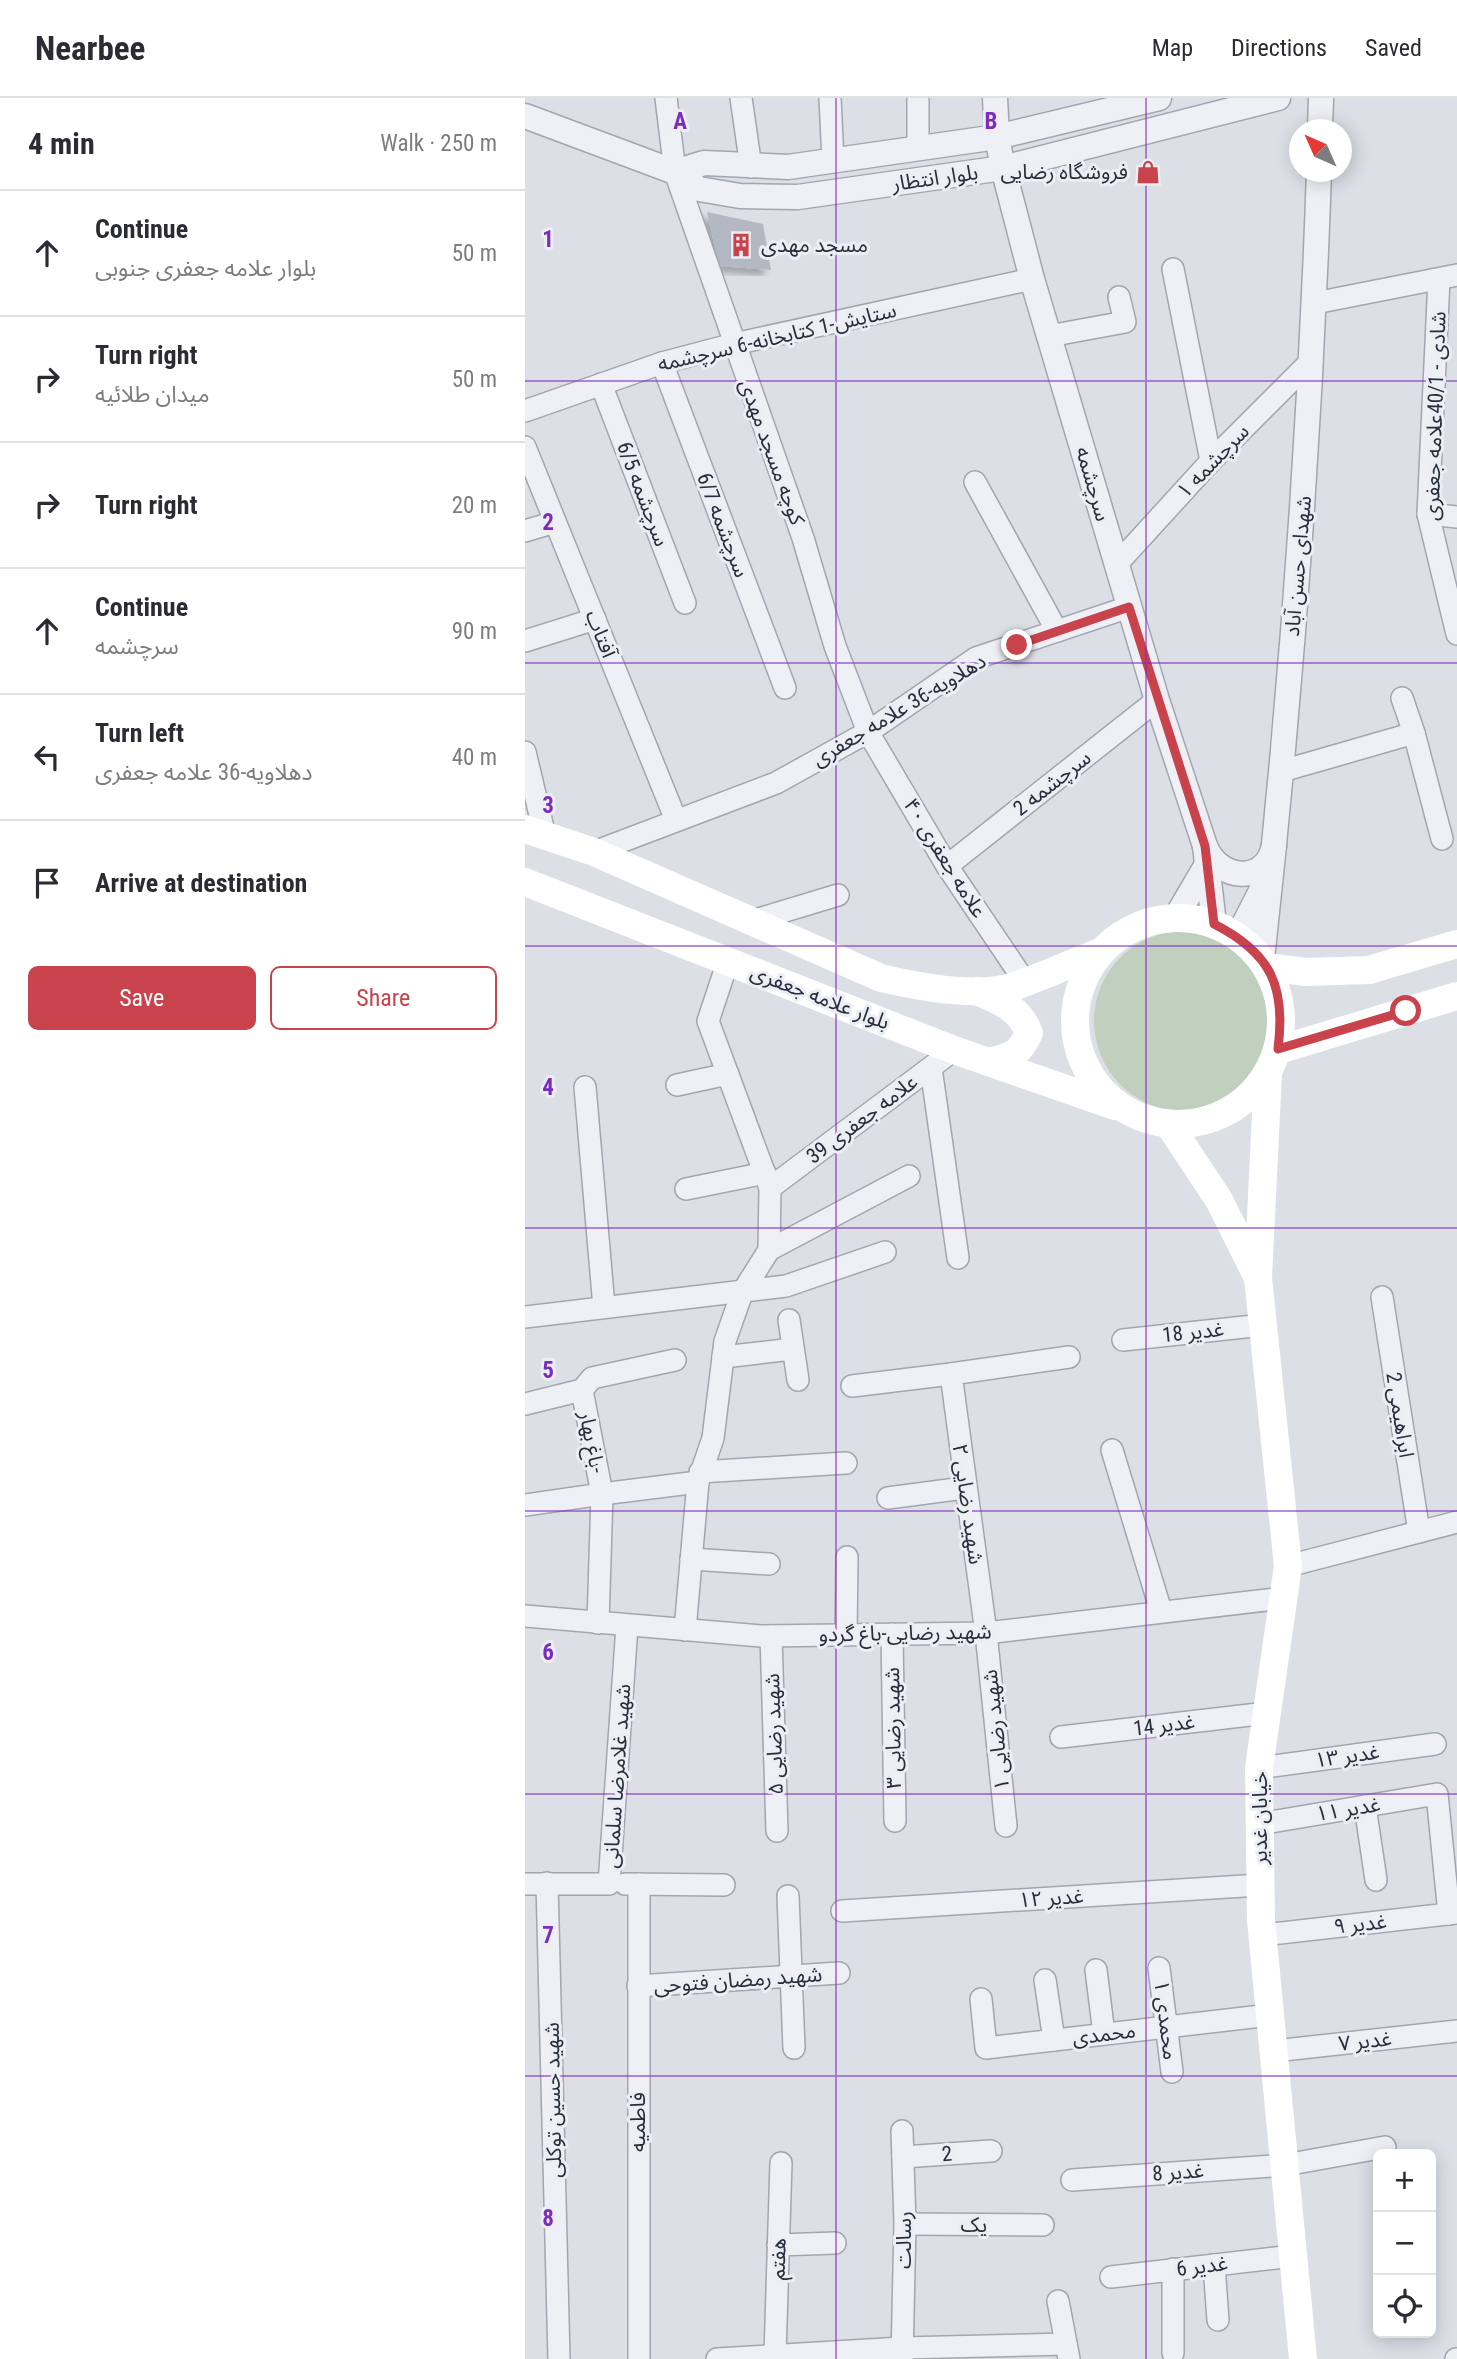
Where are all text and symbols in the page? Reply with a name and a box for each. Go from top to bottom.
text: Nearbee [35,29,145,68]
text: Map [1152,34,1193,62]
text: Directions [1231,34,1327,62]
text: Saved [1365,34,1422,62]
text: A [673,108,687,135]
text: B [985,108,997,135]
north arrow [1289,119,1352,182]
text: 4 min [28,126,95,161]
text: Walk · 250 m [380,130,497,157]
shop icon: فروشگاه رضایی [1134,158,1162,186]
street label: بلوار انتظار [889,160,980,196]
place label: فروشگاه رضایی [1000,160,1128,184]
text: Continue [95,214,188,244]
text: 1 [542,226,554,253]
building icon: مسجد مهدی [727,231,755,259]
place label: مسجد مهدی [761,233,868,257]
icon: ahead [28,234,66,272]
text: 50 m [452,240,497,267]
text: بلوار علامه جعفری جنوبی [95,255,316,282]
street label: ستایش-1 کتابخانه-6 سرچشمه [655,298,899,377]
street label: شادی - 40/1علامه جعفری [1419,311,1451,521]
text: Turn right [95,340,197,370]
icon: right [28,360,66,398]
text: 50 m [452,366,497,393]
street label: کوچه مسجد مهدی [734,376,810,529]
text: میدان طلائیه [95,381,210,408]
street label: سرچشمه ۱ [1172,419,1255,504]
street label: سرچشمه 6/5 [611,438,674,550]
street label: سرچشمه [1070,444,1115,524]
street label: سرچشمه 6/7 [691,469,754,581]
icon: right [28,486,66,524]
text: Turn right [95,490,197,520]
text: 20 m [452,492,497,519]
street label: شهدای حسن آباد [1280,495,1316,637]
text: 2 [542,509,554,536]
text: Continue [95,592,188,622]
street label: آفتاب [581,607,622,662]
icon: ahead [28,612,66,650]
text: 90 m [452,618,497,645]
route end [1001,629,1032,660]
text: سرچشمه [95,633,179,660]
street label: دهلاویه-36 علامه جعفری [808,649,990,771]
text: Turn left [95,718,184,748]
icon: left [28,738,66,776]
text: 40 m [452,744,497,771]
street label: سرچشمه 2 [1008,745,1096,822]
text: دهلاویه-36 علامه جعفری [95,759,312,786]
text: 3 [542,792,554,819]
street label: علامه جعفری ۴۰ [899,794,991,922]
icon: arrive [28,864,66,902]
text: Arrive at destination [95,868,307,898]
street label: بلوار علامه جعفری [747,960,893,1034]
button: Save [28,966,256,1030]
button: Share [270,966,497,1030]
route start [1390,995,1421,1026]
street label: علامه جعفری 39 [802,1069,922,1169]
text: 4 [542,1074,554,1101]
street label: غدیر 18 [1161,1317,1225,1347]
text: 5 [542,1357,554,1384]
street label: ابراهیمی 2 [1381,1371,1419,1459]
street label: باغ بهار- [571,1408,610,1476]
street label: شهید رضایی ۲ [948,1442,988,1566]
street label: شهید رضایی-باغ گردو [818,1619,992,1650]
text: 6 [542,1639,554,1666]
street label: شهید رضایی ۳ [880,1667,906,1789]
street label: شهید رضایی ۱ [978,1668,1014,1792]
street label: شهید رضایی ۵ [760,1673,788,1795]
street label: شهید غلامرضا سلمانی [599,1683,635,1869]
street label: غدیر 14 [1132,1709,1196,1741]
street label: غدیر ۱۳ [1313,1740,1381,1772]
street label: خیابان غدیر [1248,1771,1272,1866]
street label: غدیر ۱۱ [1314,1792,1382,1826]
street label: غدیر ۱۲ [1018,1884,1084,1912]
street label: غدیر ۹ [1332,1909,1388,1939]
text: 7 [542,1922,554,1949]
street label: شهید رمضان فتوحی [653,1962,823,1998]
street label: محمدی ۱ [1149,1979,1183,2061]
street label: محمدی [1071,2018,1137,2050]
street label: شهید حسین توکلی [540,2022,566,2178]
street label: غدیر ۷ [1337,2026,1393,2056]
street label: فاطمیه [626,2092,650,2152]
street label: 2 [941,2142,953,2166]
map controls [1373,2149,1436,2338]
button: + [1373,2149,1436,2212]
street label: غدیر 8 [1151,2158,1205,2186]
text: 8 [542,2205,554,2232]
street label: رسالت [892,2211,916,2269]
button: − [1373,2212,1436,2275]
street label: یک [961,2213,987,2237]
street label: هفتم [765,2238,794,2281]
street label: غدیر 6 [1175,2251,1229,2281]
button: locate [1373,2275,1436,2338]

